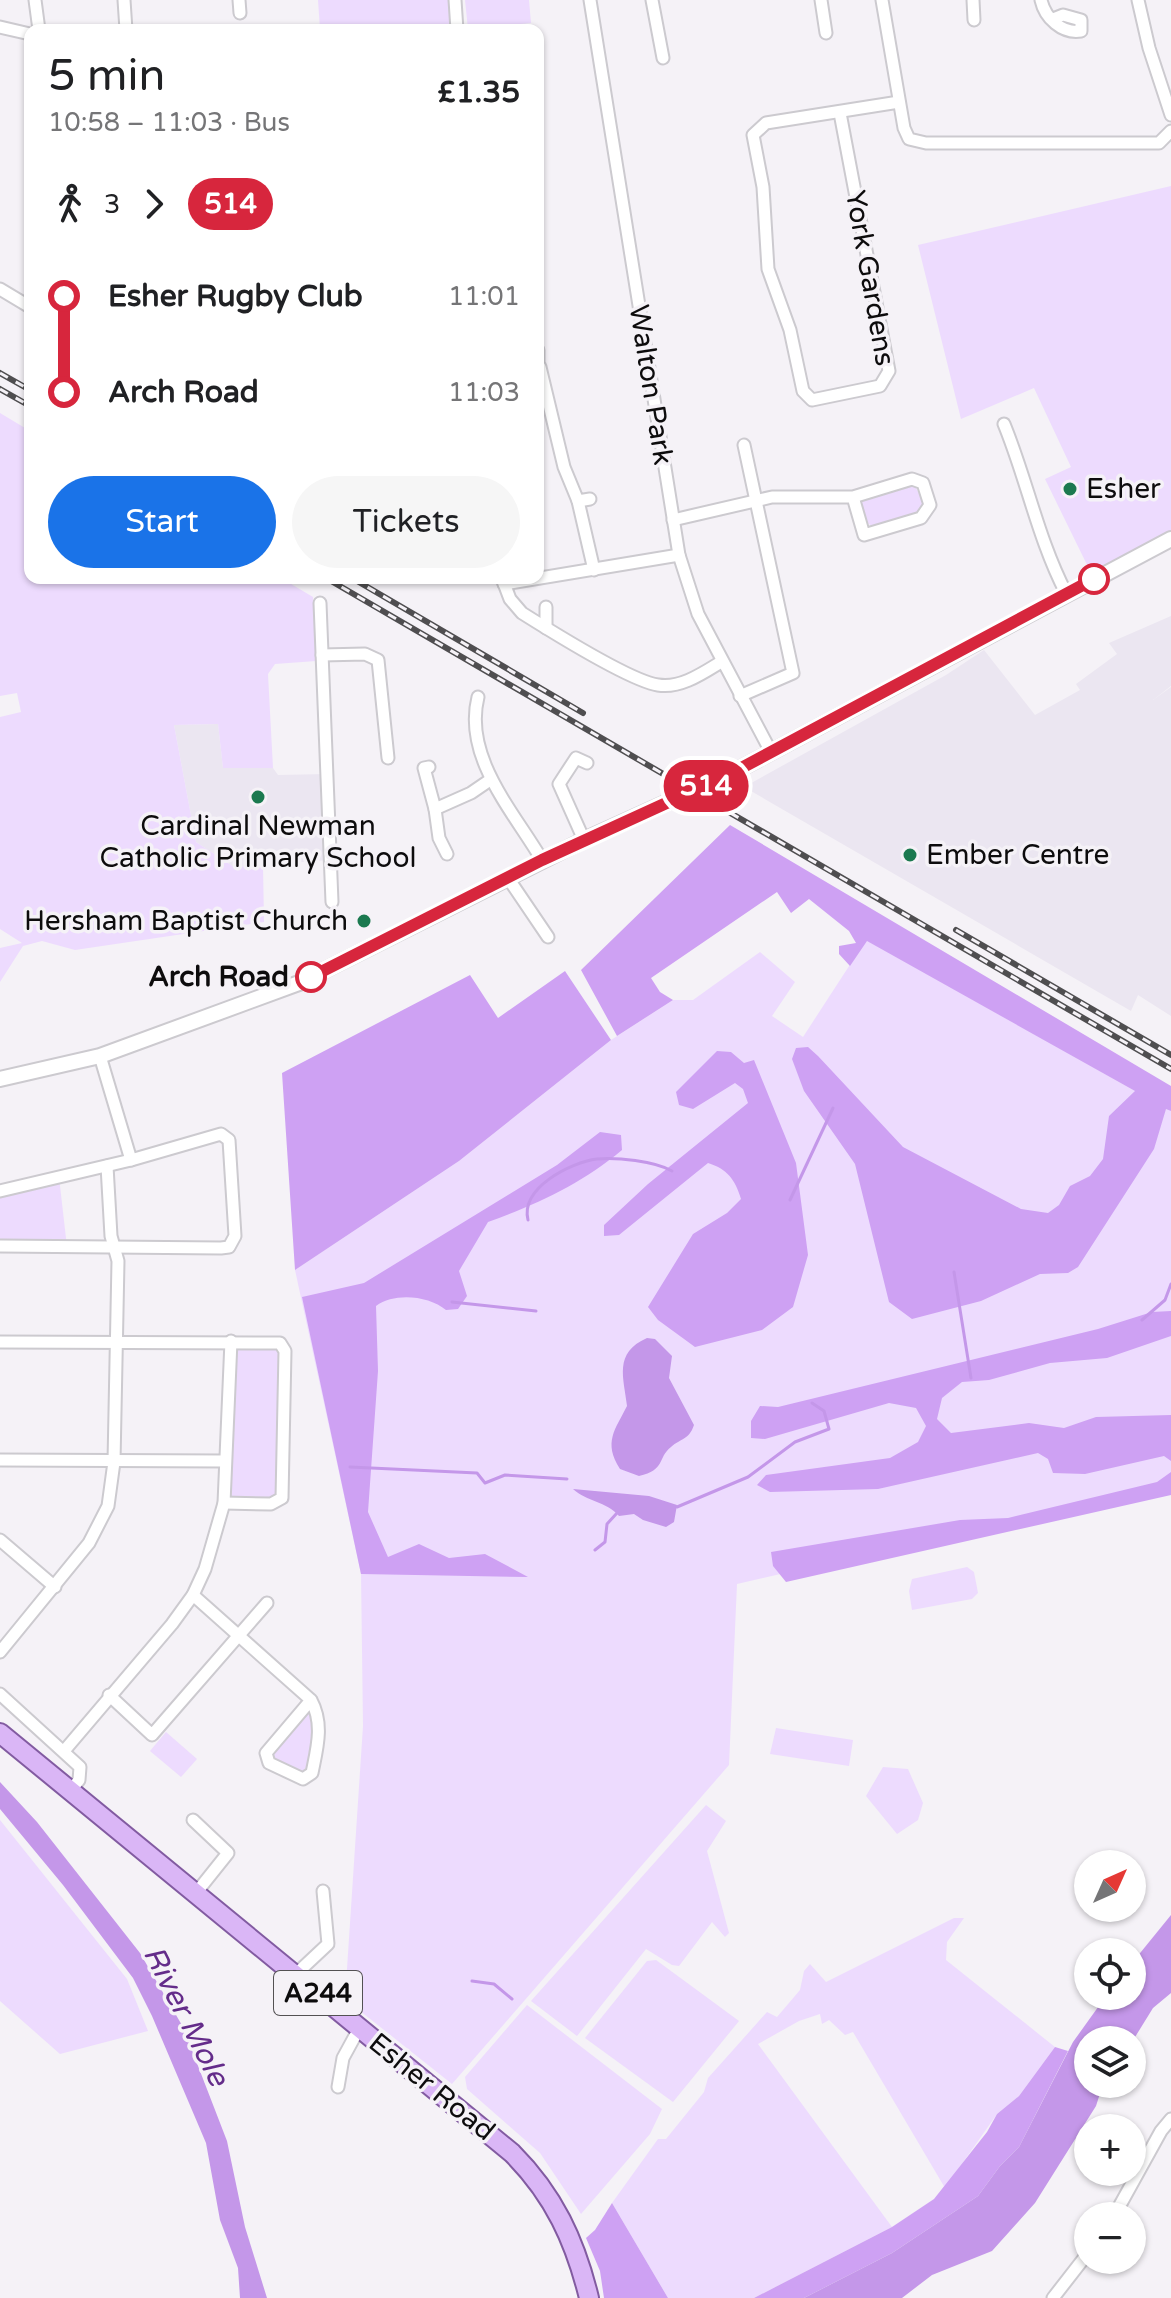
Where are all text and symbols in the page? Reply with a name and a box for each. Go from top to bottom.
text: 5 min [48,50,165,103]
text: £1.35 [438,74,520,111]
text: 10:58 – 11:03 · Bus [48,107,290,138]
icon: walk [48,182,92,226]
icon: forward [132,182,176,226]
text: 514 [204,187,257,221]
street label: York Gardens [838,188,902,368]
text: 3 [104,189,120,220]
text: Esher Rugby Club [108,278,363,315]
text: 11:01 [448,281,520,312]
street label: Walton Park [622,303,680,467]
text: Arch Road [108,374,259,411]
text: 11:03 [448,377,520,408]
place label: Esher [1086,472,1161,506]
button: Start [48,476,276,568]
button: Tickets [292,476,520,568]
marker: Esher [1061,480,1079,498]
unlabelled marker [1079,564,1109,594]
line badge: 514 [660,760,752,812]
text: 514 [680,769,732,803]
marker: Cardinal Newman Catholic Primary School [249,788,267,806]
place label: Cardinal Newman Catholic Primary School [100,809,416,875]
place label: Ember Centre [926,838,1109,872]
marker: Ember Centre [901,846,919,864]
place label: Hersham Baptist Church [24,904,348,938]
marker: Hersham Baptist Church [355,912,373,930]
place label: Arch Road [148,960,289,994]
marker: Arch Road [296,962,326,992]
north arrow [1074,1850,1146,1922]
map controls [1074,1850,1146,2274]
button: locate [1074,1938,1146,2010]
water label: River Mole [135,1940,238,2094]
road number: A244 [274,1971,362,2015]
street label: Esher Road [362,2026,502,2148]
button: layers [1074,2026,1146,2098]
button: + [1074,2114,1146,2186]
button: − [1074,2202,1146,2274]

